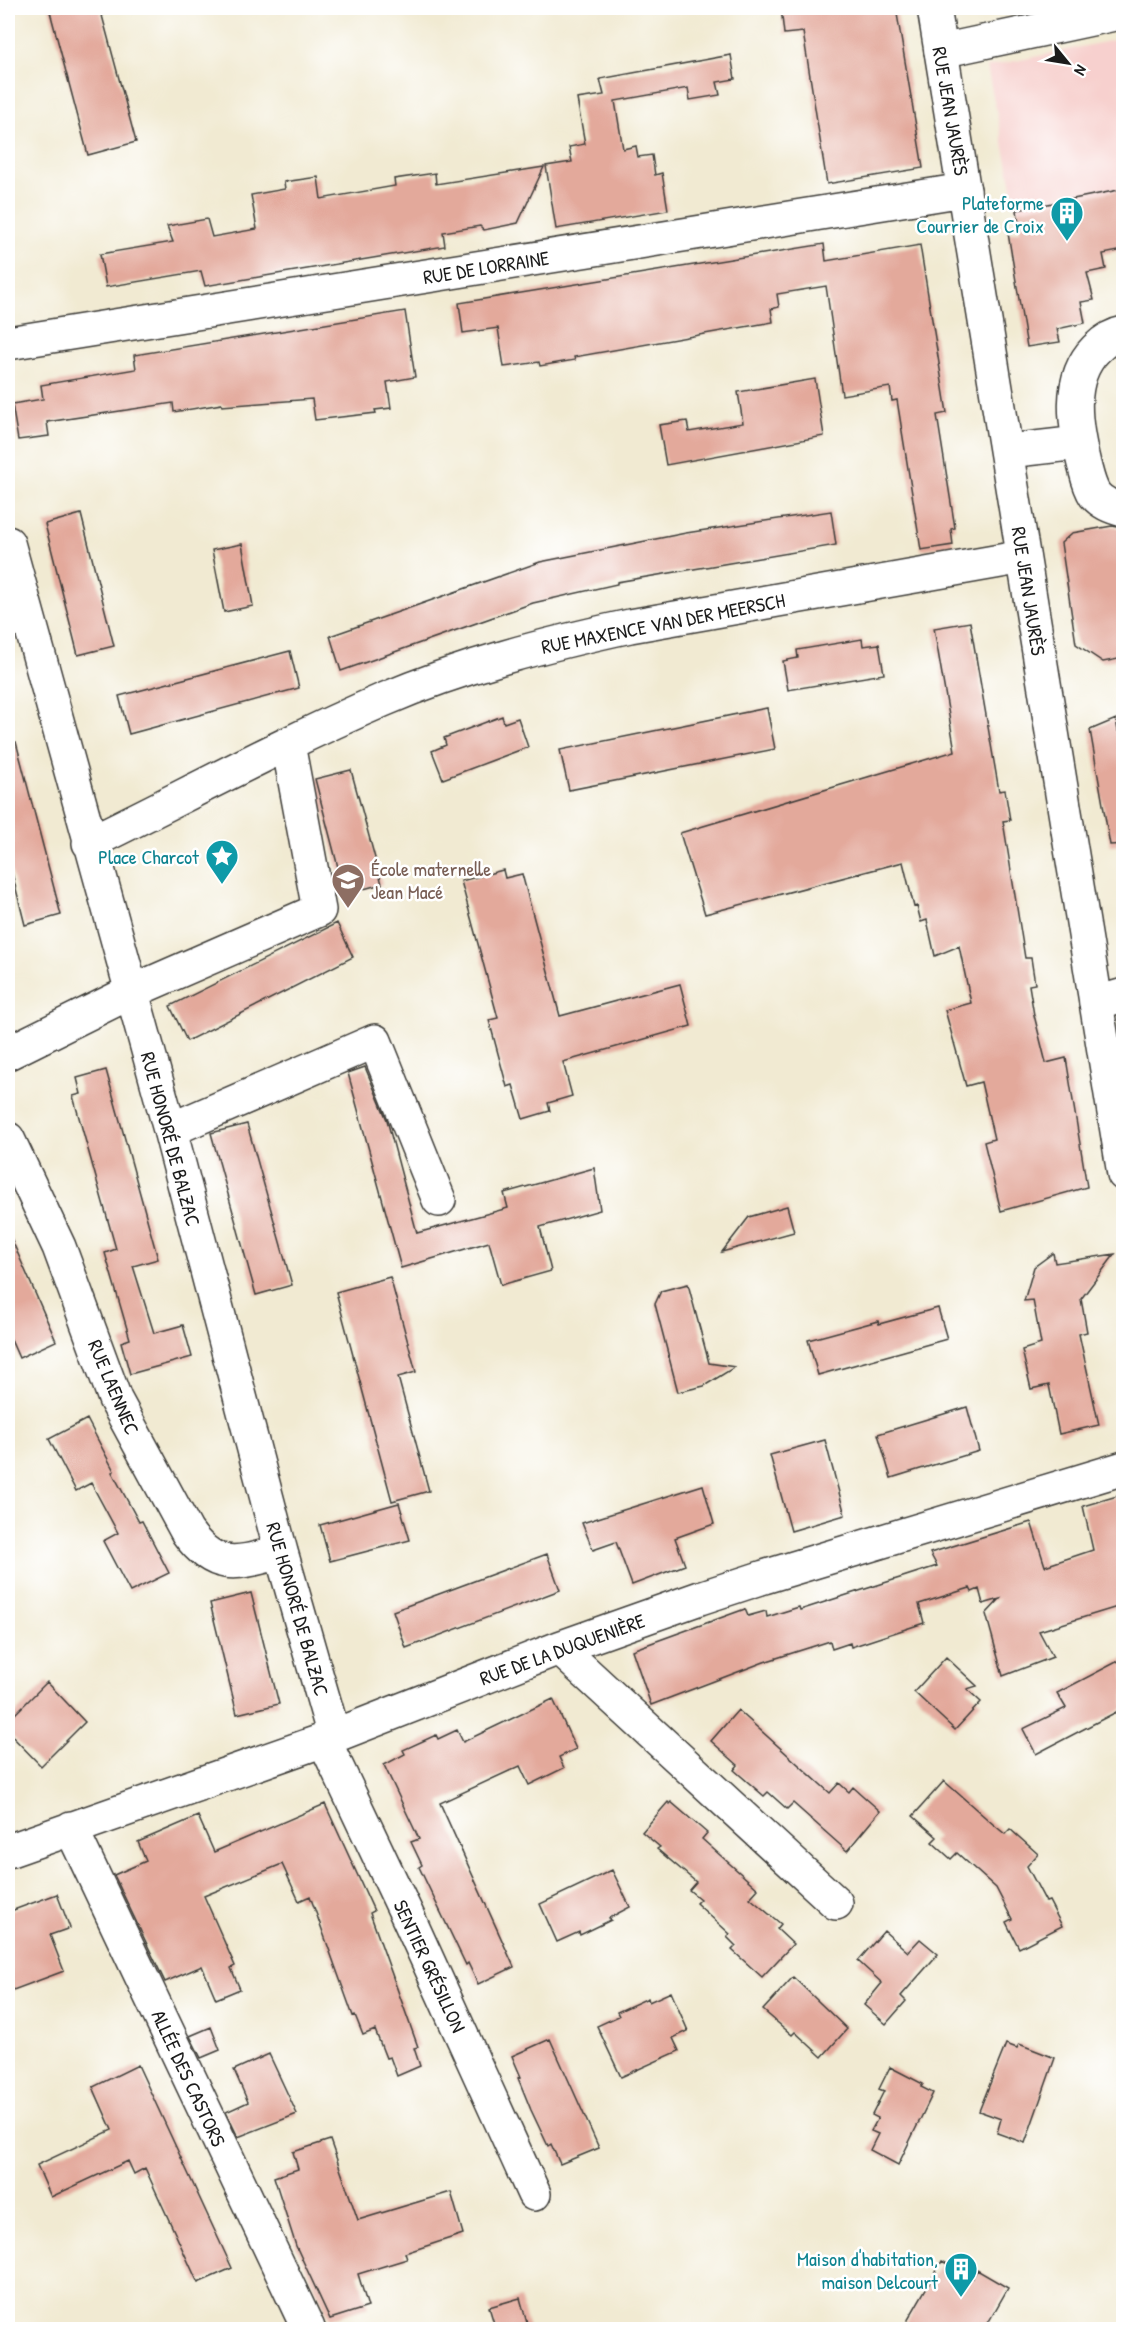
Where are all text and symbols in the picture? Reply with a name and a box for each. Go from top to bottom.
north arrow [1038,33,1098,93]
street label: RUE JEAN JAURÈS [926,45,976,177]
text: N [1069,61,1093,80]
place label: Plateforme Courrier de Croix [916,189,1044,239]
building icon: Plateforme Courrier de Croix [1049,195,1085,242]
street label: RUE DE LORRAINE [421,244,551,290]
street label: RUE JEAN JAURÈS [1005,525,1053,657]
street label: RUE MAXENCE VAN DER MEERSCH [539,586,787,660]
place icon: Place Charcot [204,838,240,885]
place label: Place Charcot [98,843,200,870]
place label: École maternelle Jean Macé [371,855,491,905]
school or university icon: École maternelle Jean Macé [330,862,366,909]
street label: RUE HONORÉ DE BALZAC [135,1049,207,1229]
street label: RUE LAENNEC [82,1335,146,1439]
street label: RUE HONORÉ DE BALZAC [260,1519,336,1699]
street label: RUE DE LA DUQUENIÈRE [476,1607,648,1691]
street label: SENTIER GRÉSILLON [387,1895,473,2037]
street label: ALLÉE DES CASTORS [146,2005,232,2151]
place label: Maison d'habitation, maison Delcourt [797,2245,939,2295]
building icon: Maison d'habitation, maison Delcourt [943,2251,979,2298]

